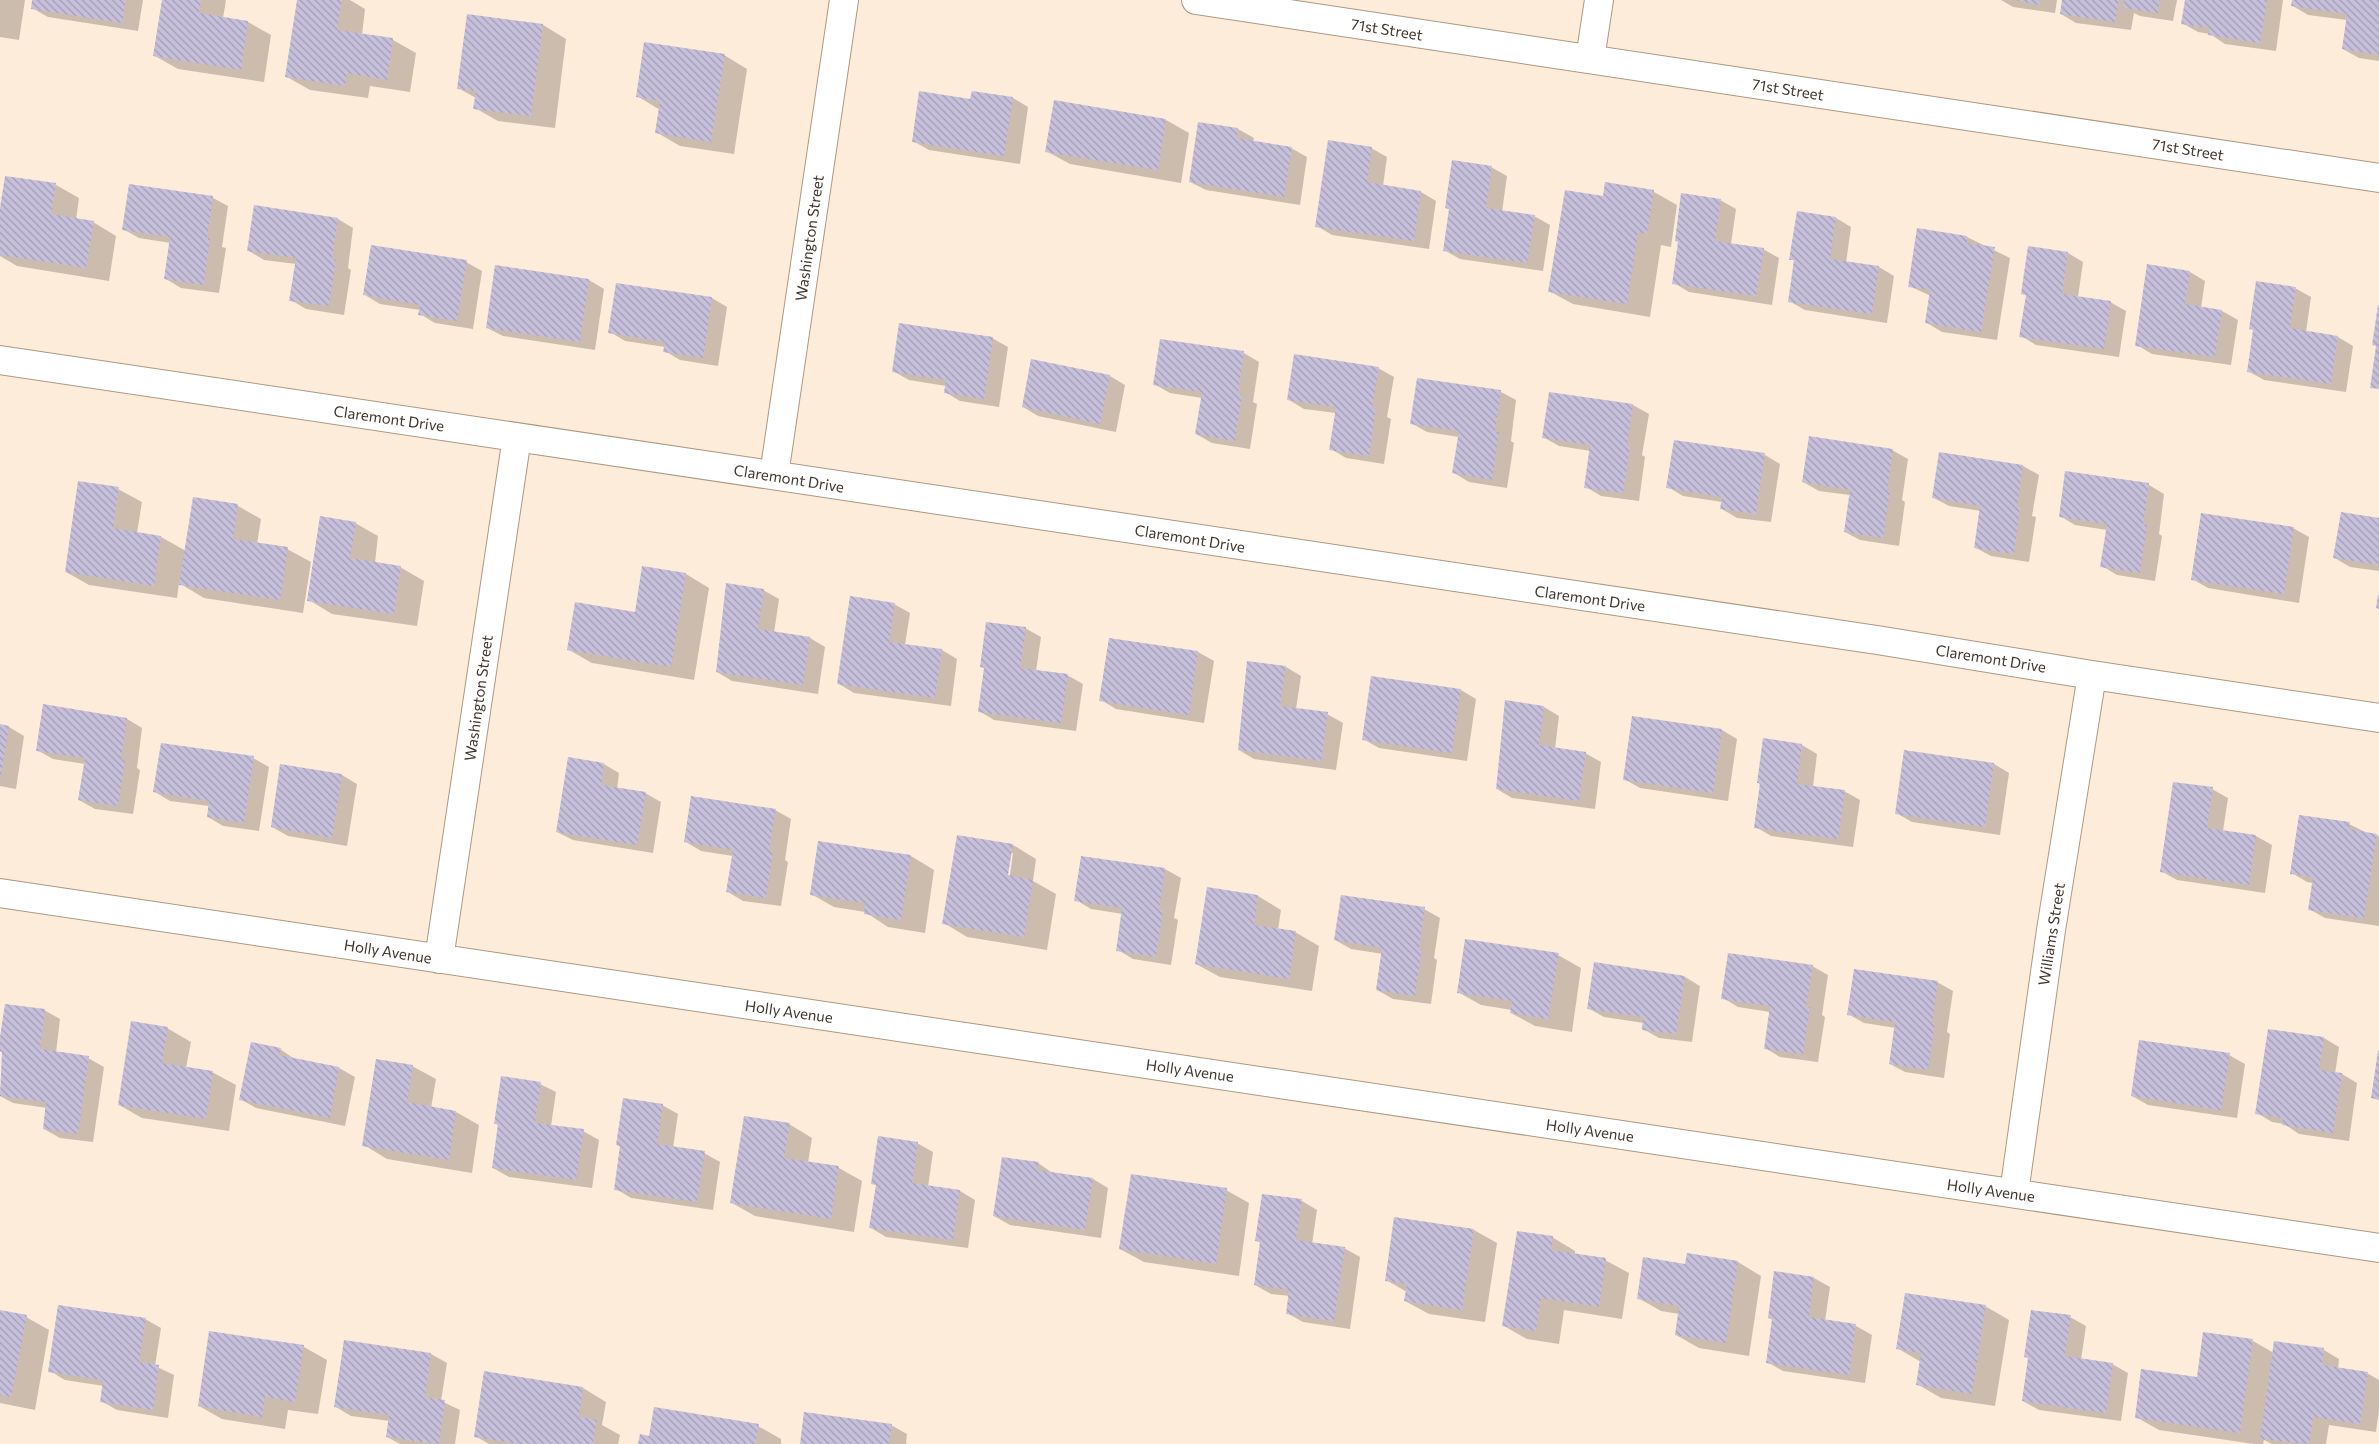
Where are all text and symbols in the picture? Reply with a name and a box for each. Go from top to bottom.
street label: 71st Street [1350,14,1424,44]
street label: 71st Street [1751,74,1825,104]
street label: 71st Street [2151,134,2225,164]
street label: Washington Street [791,174,827,302]
street label: Claremont Drive [333,401,446,435]
street label: Claremont Drive [733,460,846,496]
street label: Claremont Drive [1134,520,1247,556]
street label: Claremont Drive [1534,581,1647,615]
street label: Washington Street [460,634,496,762]
street label: Claremont Drive [1935,640,2048,676]
street label: Williams Street [2034,881,2068,987]
street label: Holly Avenue [343,935,433,967]
street label: Holly Avenue [744,996,834,1026]
street label: Holly Avenue [1145,1055,1235,1085]
street label: Holly Avenue [1545,1115,1635,1145]
street label: Holly Avenue [1946,1175,2036,1205]

